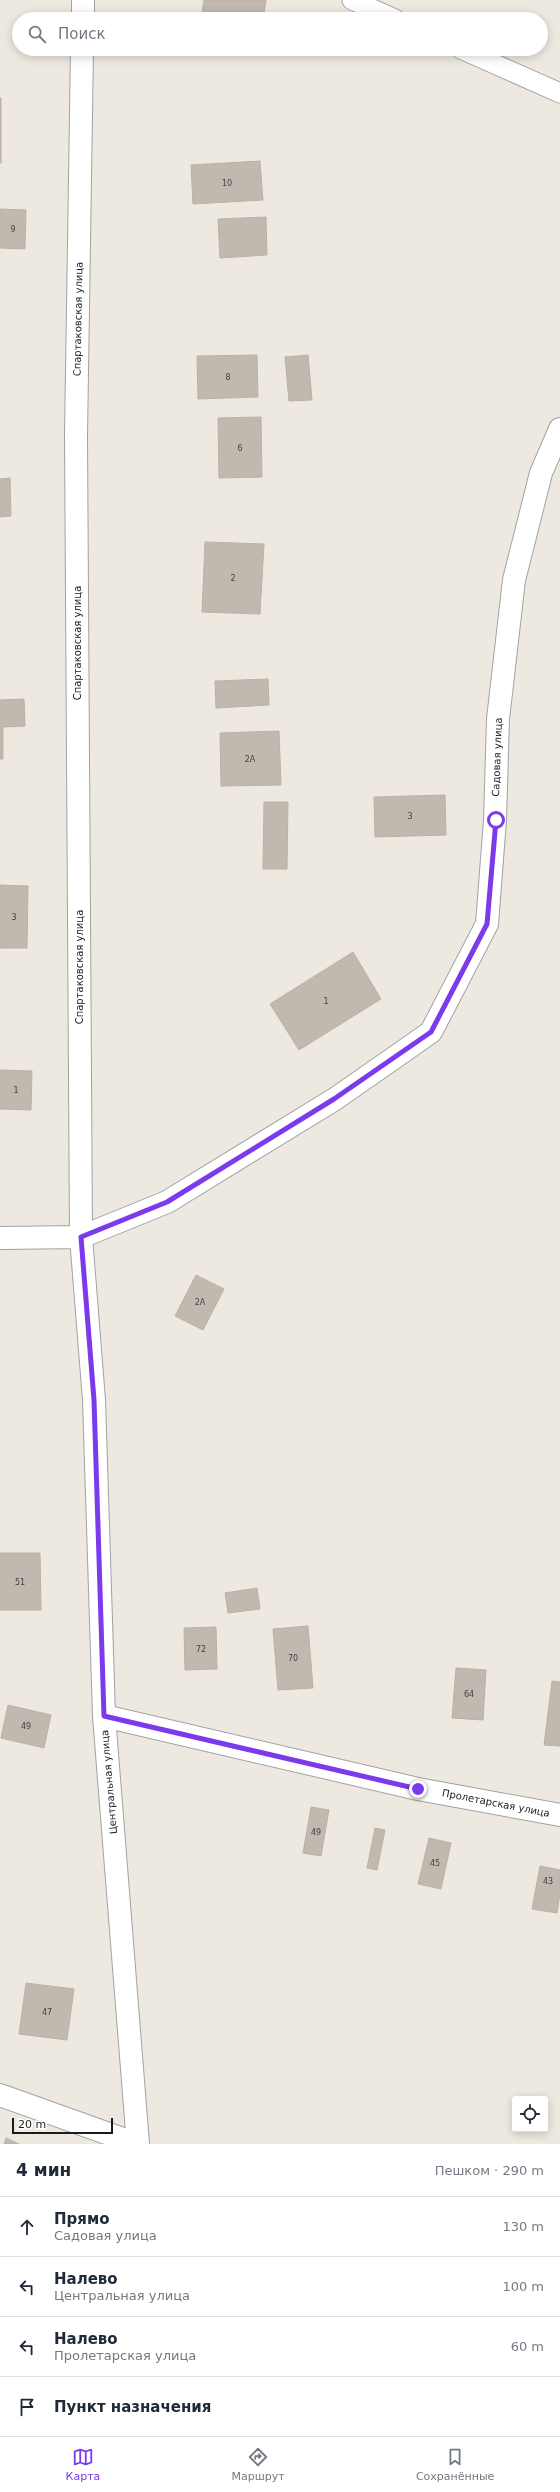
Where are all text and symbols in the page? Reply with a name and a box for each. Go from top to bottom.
search box [12,12,548,56]
icon: search [26,23,48,45]
text: Поиск [58,25,106,43]
house number: 10 [222,179,232,188]
house number: 9 [10,225,16,234]
street label: Спартаковская улица [72,262,84,376]
house number: 8 [225,373,231,382]
house number: 6 [237,444,243,453]
house number: 2 [230,574,236,583]
street label: Спартаковская улица [72,586,83,700]
street label: Садовая улица [490,717,504,797]
house number: 2А [245,755,256,764]
route start [487,811,505,829]
house number: 3 [407,812,413,821]
street label: Спартаковская улица [74,910,85,1024]
house number: 3 [11,913,17,922]
house number: 1 [323,997,329,1006]
house number: 1 [13,1086,19,1095]
house number: 2А [195,1298,206,1307]
house number: 51 [15,1578,25,1587]
house number: 72 [196,1645,206,1654]
house number: 70 [288,1654,298,1663]
house number: 64 [464,1690,474,1699]
house number: 49 [21,1722,31,1731]
street label: Центральная улица [99,1729,119,1835]
route end [409,1780,427,1798]
street label: Пролетарская улица [441,1787,551,1819]
house number: 49 [311,1828,321,1837]
house number: 45 [430,1859,440,1868]
house number: 43 [543,1877,553,1886]
house number: 47 [42,2008,52,2017]
map controls [512,2096,548,2132]
button: locate [512,2096,548,2132]
scale bar [12,2116,113,2135]
text: 20 m [18,2118,46,2131]
text: 4 мин [16,2160,71,2180]
text: Пешком · 290 m [435,2163,544,2178]
text: Прямо [54,2210,110,2228]
icon: ahead [16,2216,38,2238]
text: 130 m [502,2219,544,2234]
text: Садовая улица [54,2228,157,2243]
text: Налево [54,2270,118,2288]
icon: left [16,2276,38,2298]
text: 100 m [502,2279,544,2294]
text: Центральная улица [54,2288,190,2303]
text: Налево [54,2330,118,2348]
icon: left [16,2336,38,2358]
text: 60 m [511,2339,544,2354]
text: Пролетарская улица [54,2348,196,2363]
icon: arrive [16,2396,38,2418]
text: Пункт назначения [54,2398,211,2416]
tab: Карта [66,2446,100,2483]
tab: Маршрут [232,2446,285,2483]
tab: Сохранённые [416,2446,494,2483]

